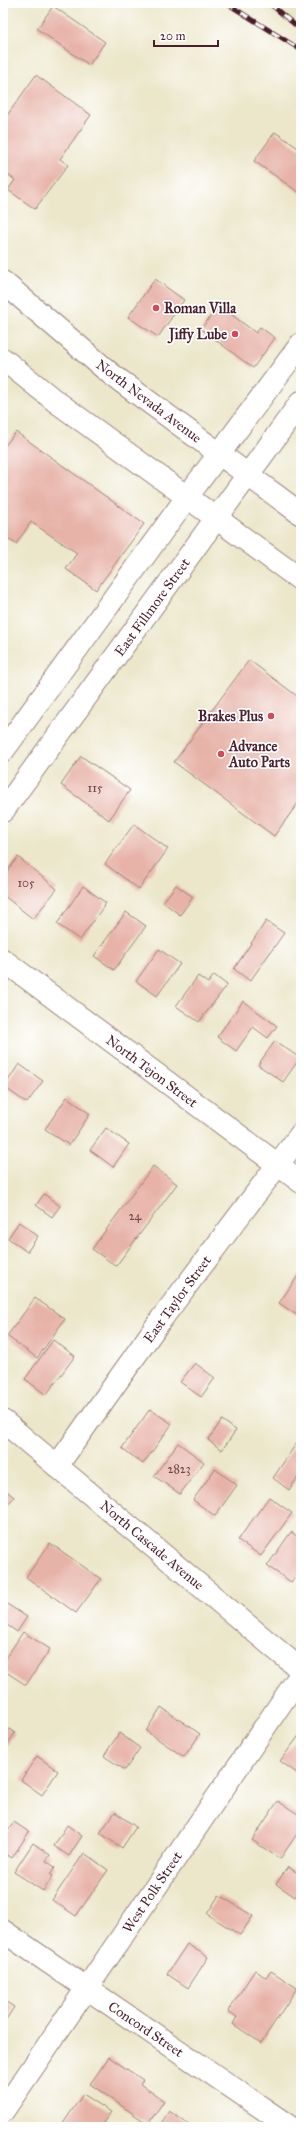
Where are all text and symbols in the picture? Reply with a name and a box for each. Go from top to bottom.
scale bar [154,22,218,48]
text: 20 m [160,29,186,43]
place label: Roman Villa [164,300,237,317]
marker: Roman Villa [151,303,161,313]
place label: Jiffy Lube [167,326,227,344]
marker: Jiffy Lube [230,329,240,339]
street label: North Nevada Avenue [93,356,205,447]
street label: East Fillmore Street [111,555,194,660]
place label: Brakes Plus [198,708,263,725]
marker: Brakes Plus [266,711,276,721]
place label: Advance Auto Parts [228,738,290,771]
marker: Advance Auto Parts [216,749,226,759]
house number: 115 [88,781,103,795]
house number: 105 [17,876,35,890]
street label: North Tejon Street [103,1032,201,1111]
house number: 24 [129,1209,142,1223]
street label: East Taylor Street [140,1252,215,1346]
house number: 2823 [167,1462,191,1476]
street label: North Cascade Avenue [96,1497,207,1594]
street label: West Polk Street [119,1848,186,1936]
street label: Concord Street [105,1998,187,2061]

